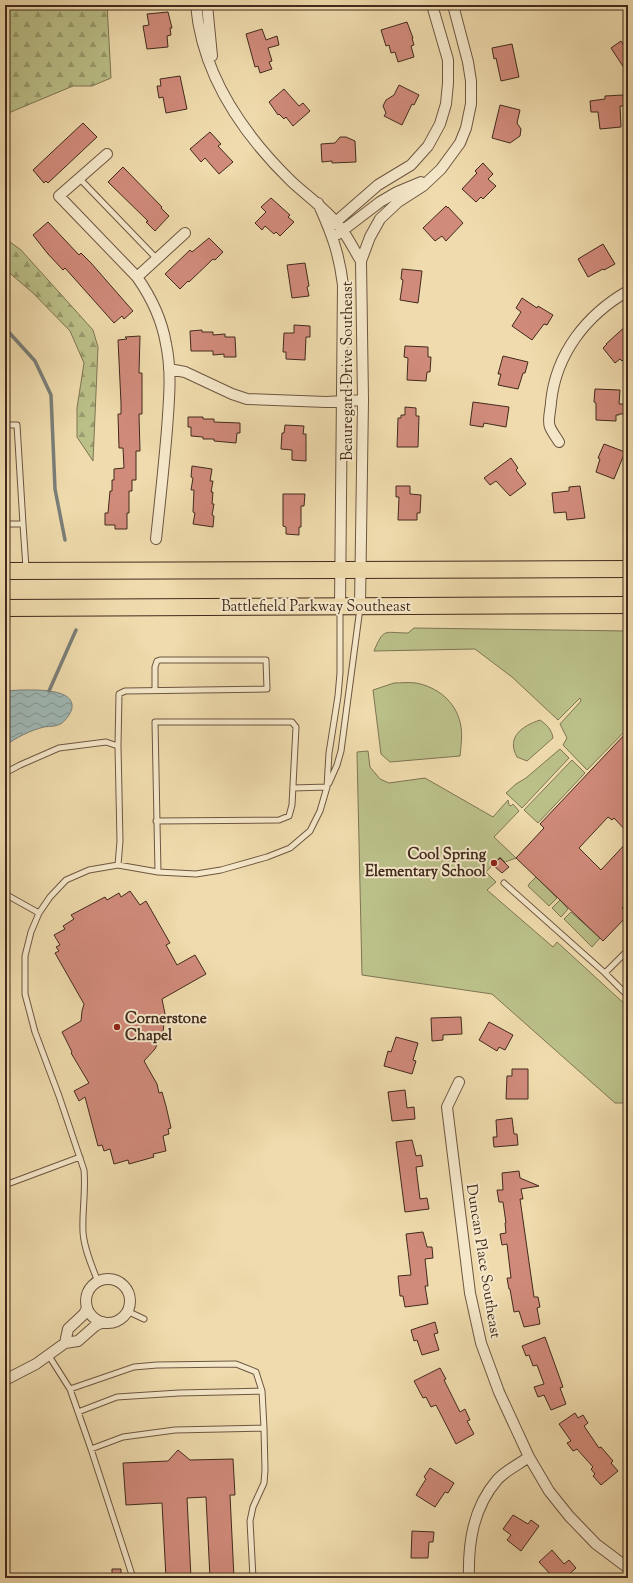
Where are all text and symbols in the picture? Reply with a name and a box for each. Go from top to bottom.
street label: Beauregard Drive Southeast [338,281,359,461]
street label: Battlefield Parkway Southeast [221,597,411,618]
place label: Cool Spring Elementary School [365,845,487,883]
marker: Cool Spring Elementary School [489,858,499,868]
place label: Cornerstone Chapel [125,1009,207,1047]
marker: Cornerstone Chapel [112,1022,122,1032]
street label: Duncan Place Southeast [460,1183,505,1340]

